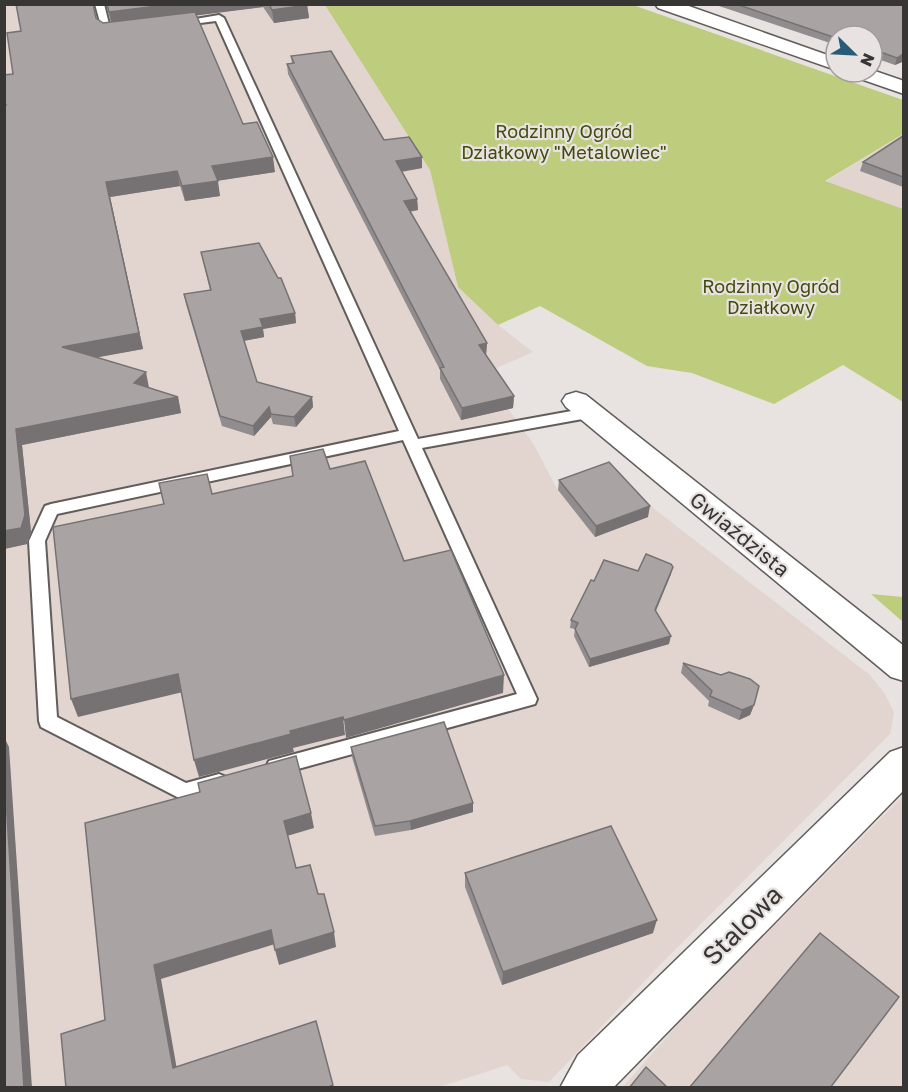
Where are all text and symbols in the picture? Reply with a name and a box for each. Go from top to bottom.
north arrow [824,24,884,84]
text: N [856,50,879,70]
park label: Rodzinny Ogród Działkowy "Metalowiec" [461,120,667,163]
park label: Rodzinny Ogród Działkowy [702,275,840,318]
street label: Gwiaździsta [685,486,795,582]
street label: Stalowa [696,879,788,971]

